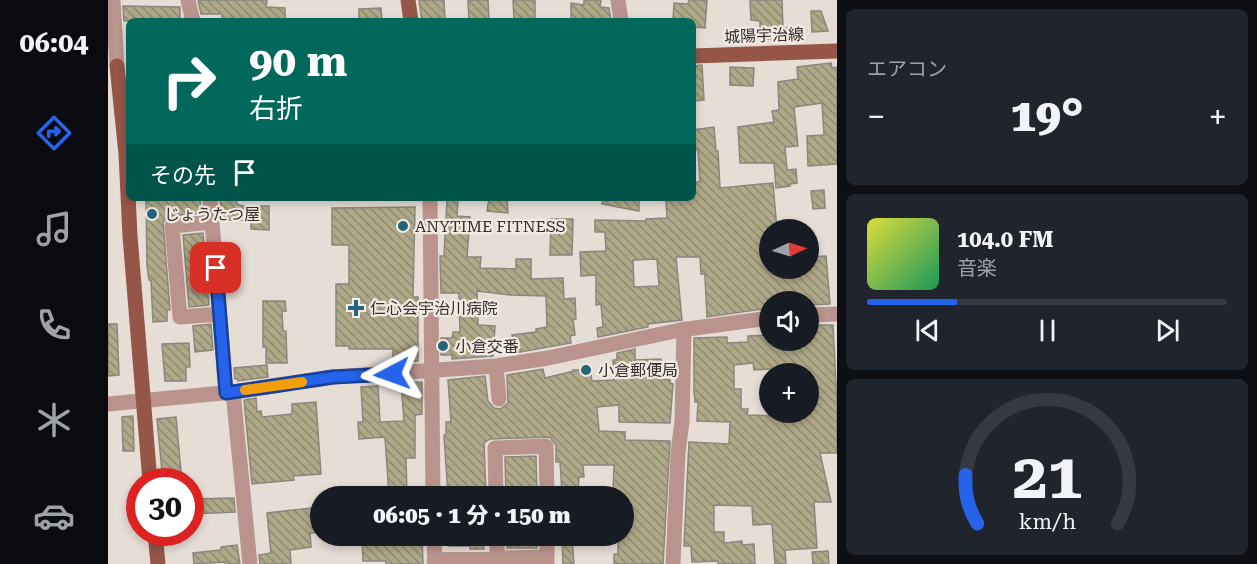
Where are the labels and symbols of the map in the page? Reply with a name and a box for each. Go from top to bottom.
street label: 城陽宇治線 [724,25,804,46]
place label: じょうたつ屋 [164,205,260,224]
marker: じょうたつ屋 [145,207,159,221]
place label: ANYTIME FITNESS [415,217,565,236]
marker: ANYTIME FITNESS [396,219,410,233]
north arrow [759,219,819,279]
pin [190,242,241,293]
marker: 仁心会宇治川病院 [347,299,365,317]
place label: 仁心会宇治川病院 [370,299,498,318]
place label: 小倉交番 [455,337,519,356]
marker: 小倉交番 [436,339,450,353]
position arrow [360,342,424,406]
place label: 小倉郵便局 [598,361,678,380]
marker: 小倉郵便局 [579,363,593,377]
speed limit sign: 30 [126,468,204,546]

